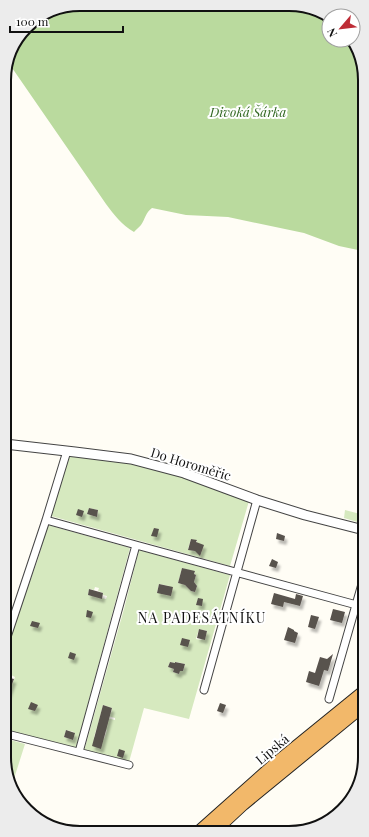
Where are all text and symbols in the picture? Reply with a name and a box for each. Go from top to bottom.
scale bar [10,8,123,34]
north arrow [321,8,361,48]
text: 100 m [16,13,49,29]
text: N [323,26,340,40]
park label: Divoká Šárka [209,103,286,120]
street label: Do Horoměřic [149,443,233,484]
district label: NA PADESÁTNÍKU [138,608,266,627]
street label: Lipská [252,729,292,767]

